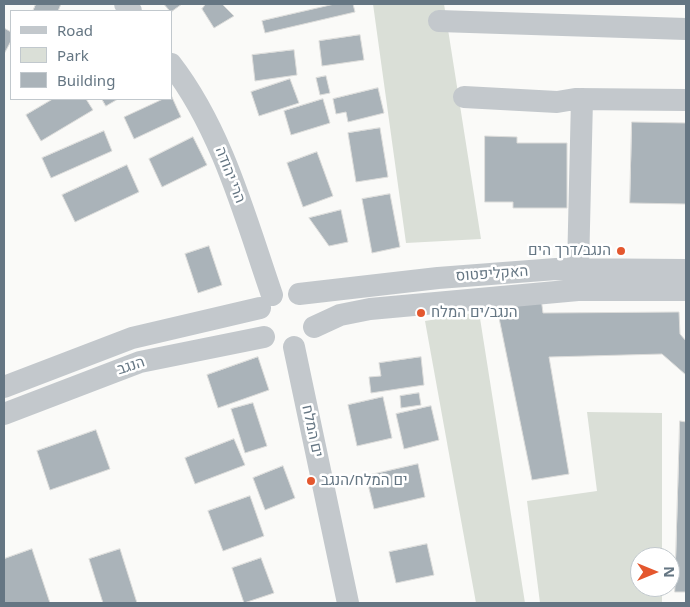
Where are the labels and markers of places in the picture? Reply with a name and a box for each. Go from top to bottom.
place label: הנגב/דרך הים [528,242,611,260]
marker: הנגב/דרך הים [615,245,627,257]
place label: הנגב/ים המלח [431,304,518,322]
marker: הנגב/ים המלח [415,307,427,319]
place label: ים המלח/הנגב [321,472,408,490]
marker: ים המלח/הנגב [305,475,317,487]

